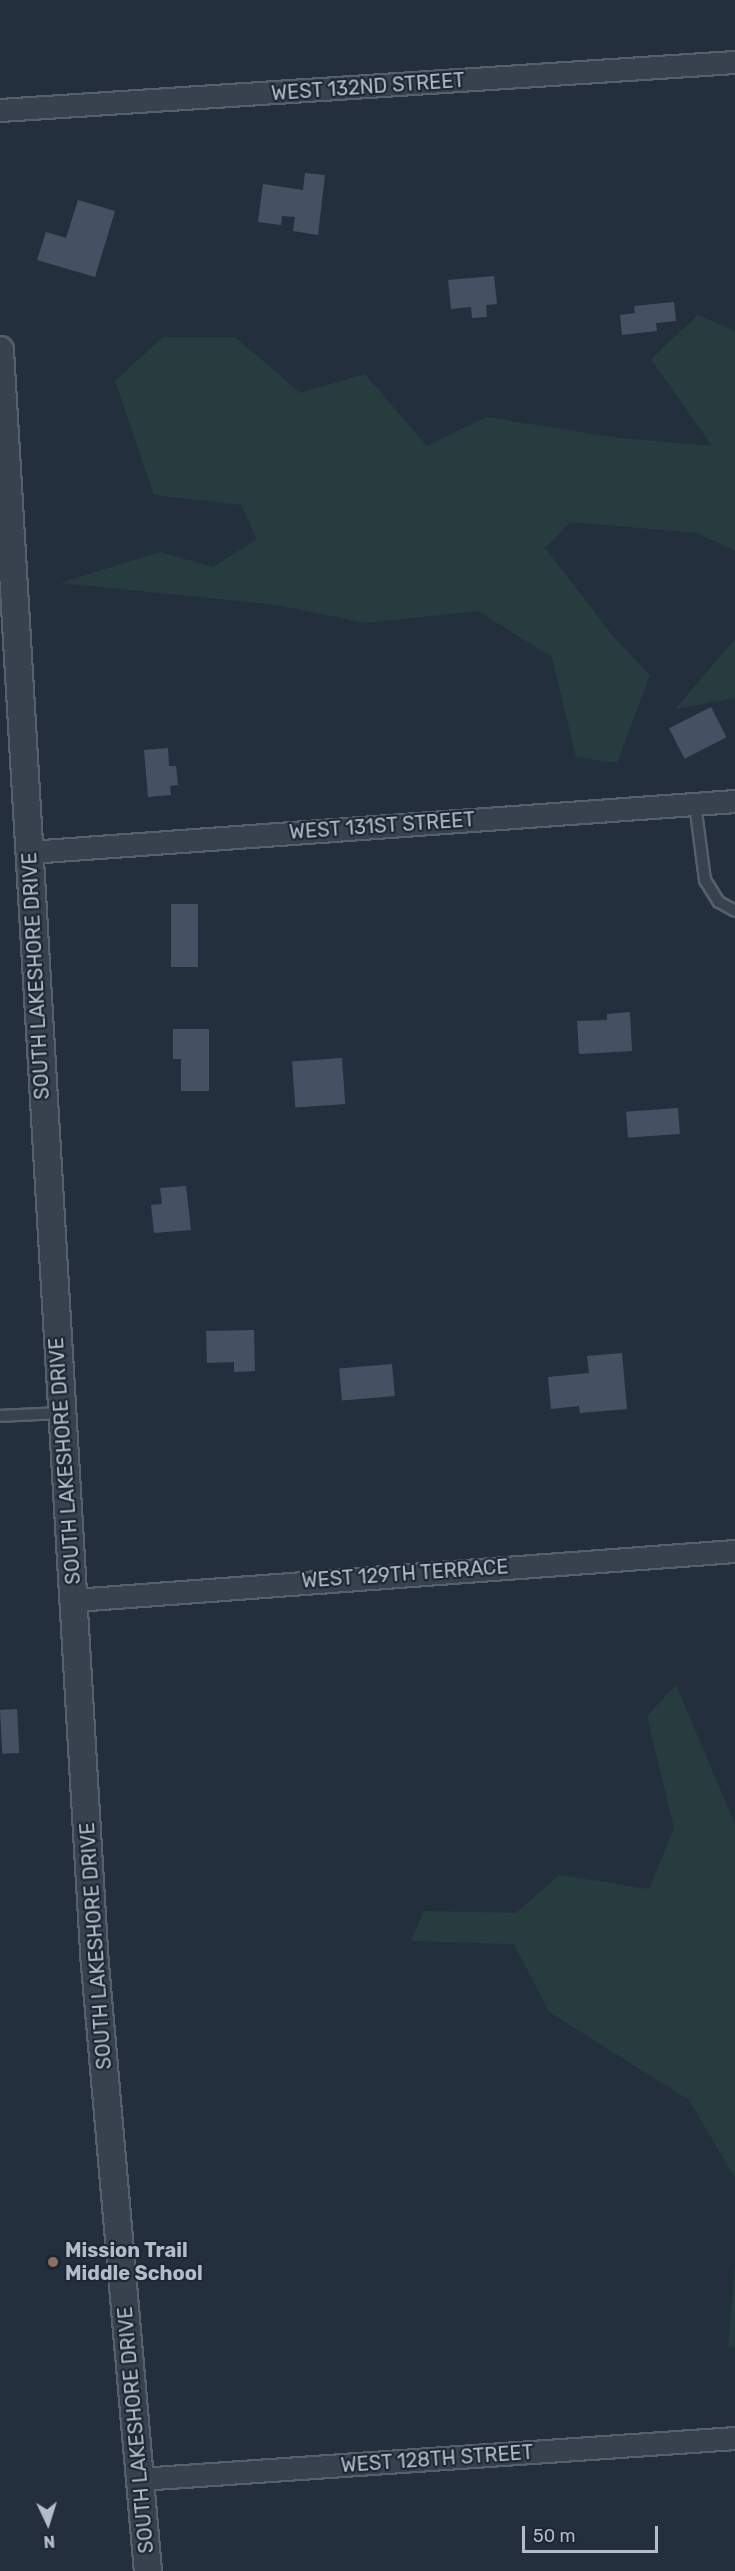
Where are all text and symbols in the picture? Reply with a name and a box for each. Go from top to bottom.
street label: WEST 132ND STREET [270,68,466,106]
street label: WEST 131ST STREET [288,807,476,845]
street label: SOUTH LAKESHORE DRIVE [18,852,54,1100]
street label: SOUTH LAKESHORE DRIVE [44,1337,86,1585]
street label: WEST 129TH TERRACE [300,1555,510,1593]
street label: SOUTH LAKESHORE DRIVE [75,1822,117,2070]
place label: Mission Trail Middle School [65,2238,203,2285]
marker: Mission Trail Middle School [46,2255,60,2269]
street label: SOUTH LAKESHORE DRIVE [113,2306,159,2554]
street label: WEST 128TH STREET [340,2440,534,2478]
north arrow [18,2493,78,2553]
scale bar [525,2514,662,2552]
text: 50 m [533,2525,576,2547]
text: N [43,2532,56,2551]

